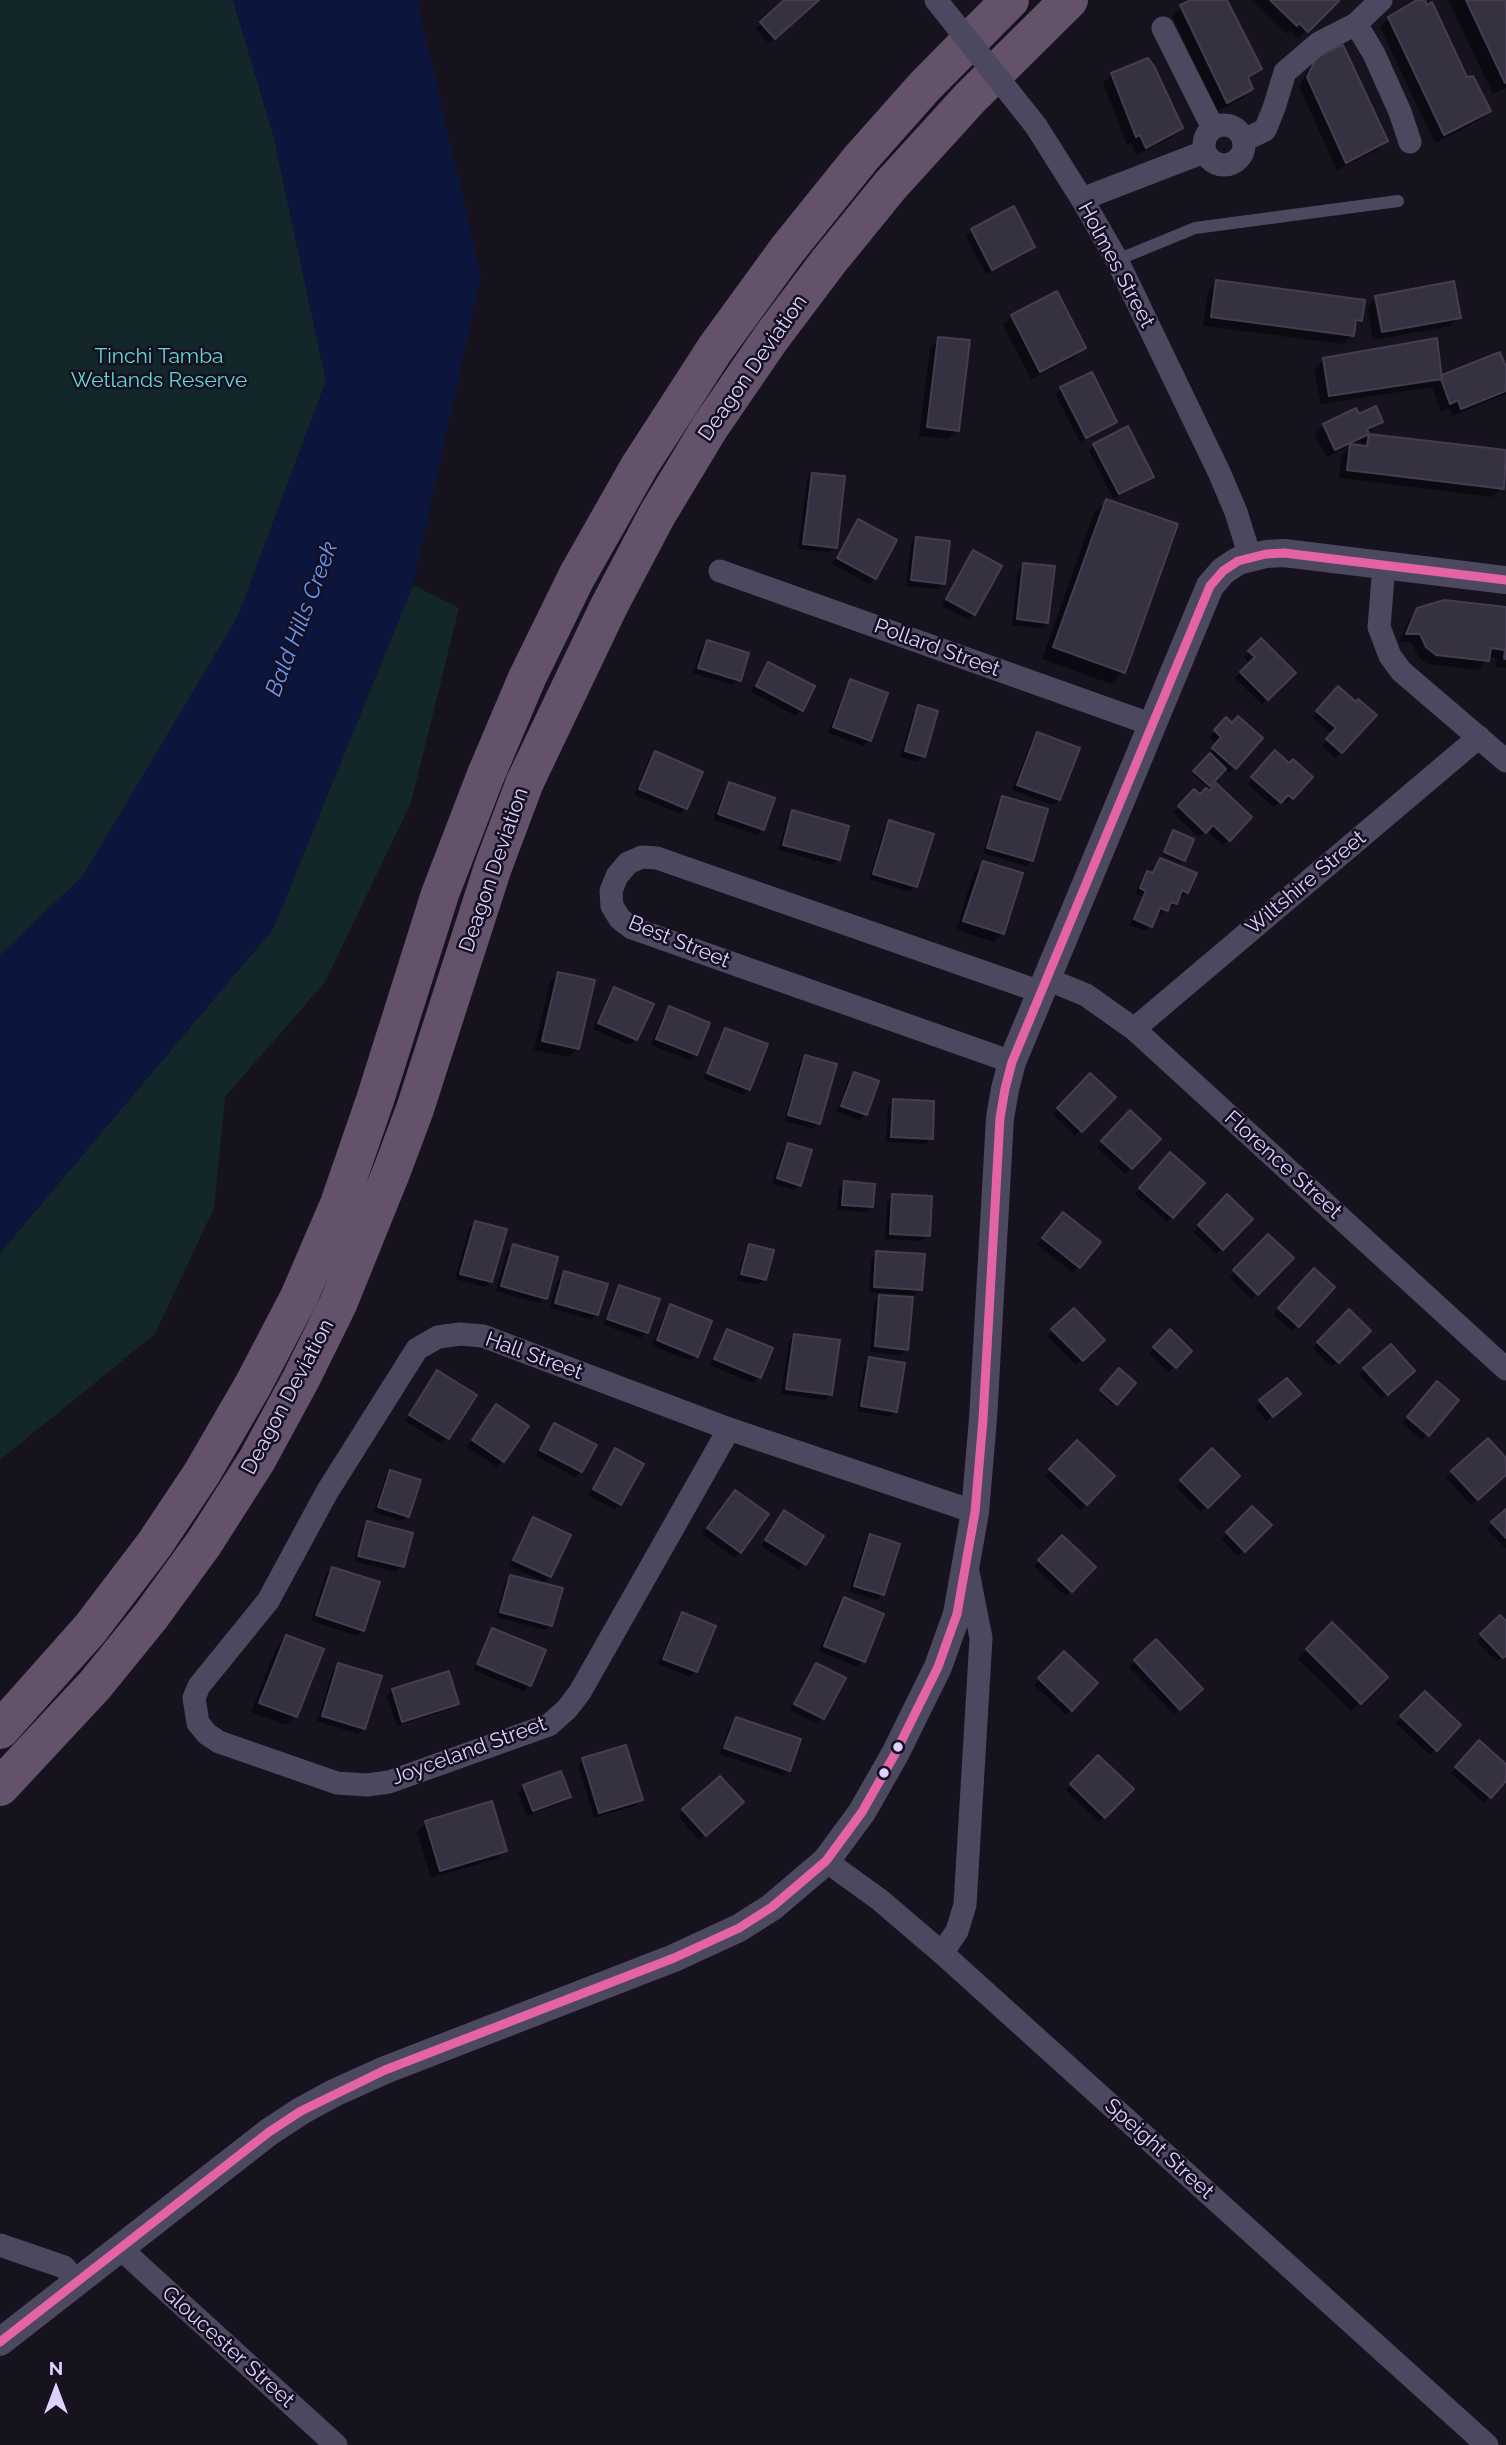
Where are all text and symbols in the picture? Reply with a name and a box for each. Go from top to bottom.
street label: Holmes Street [1072,198,1160,332]
street label: Deagon Deviation [693,290,813,446]
park label: Tinchi Tamba Wetlands Reserve [71,344,247,394]
water label: Bald Hills Creek [260,538,344,700]
street label: Pollard Street [871,614,1003,682]
street label: Deagon Deviation [454,784,534,956]
street label: Wiltshire Street [1241,825,1371,941]
street label: Best Street [625,910,733,974]
street label: Florence Street [1219,1106,1347,1224]
street label: Deagon Deviation [236,1315,340,1479]
street label: Hall Street [482,1327,586,1385]
street label: Joyceland Street [388,1711,550,1791]
unlabelled marker [891,1740,905,1754]
unlabelled marker [877,1766,891,1780]
street label: Speight Street [1099,2093,1219,2205]
street label: Gloucester Street [157,2281,299,2413]
north arrow [21,2354,91,2424]
text: N [49,2357,63,2379]

